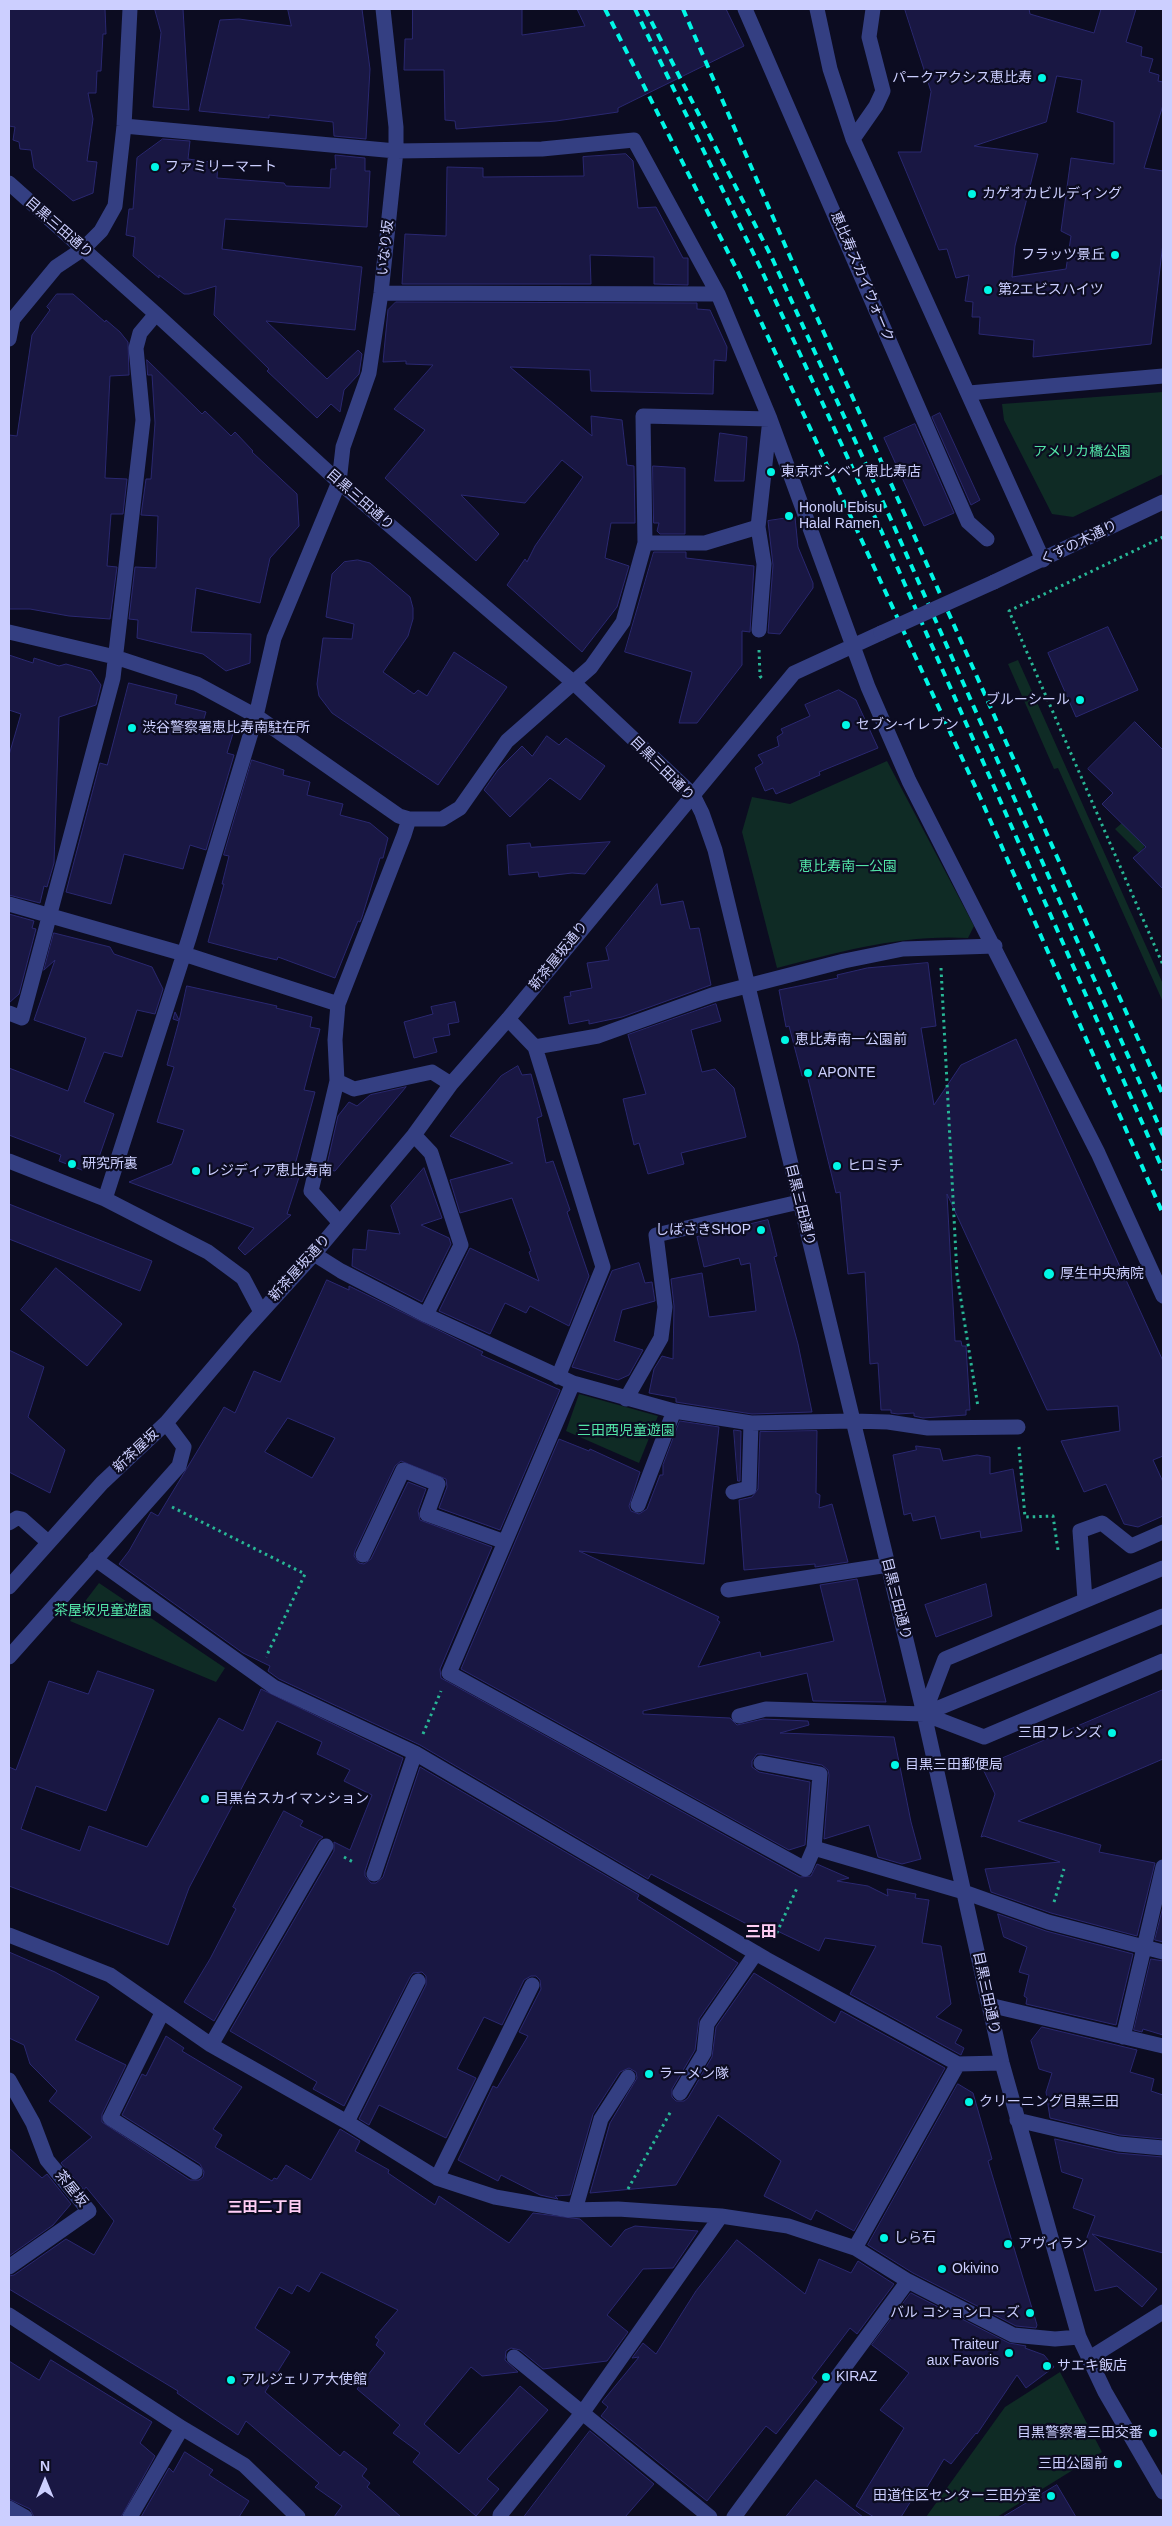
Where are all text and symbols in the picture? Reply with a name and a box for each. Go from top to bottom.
place label: パークアクシス恵比寿 [892,70,1032,86]
marker: パークアクシス恵比寿 [1036,72,1048,84]
place label: ファミリーマート [165,159,277,175]
marker: ファミリーマート [149,161,161,173]
place label: カゲオカビルディング [982,186,1122,202]
marker: カゲオカビルディング [966,188,978,200]
street label: 目黒三田通り [22,194,96,262]
street label: 恵比寿スカイウォーク [827,209,897,345]
street label: いなり坂 [375,219,397,277]
place label: フラッツ景丘 [1021,247,1105,263]
marker: フラッツ景丘 [1109,249,1121,261]
place label: 第2エビスハイツ [998,282,1104,298]
marker: 第2エビスハイツ [982,284,994,296]
park label: アメリカ橋公園 [1033,444,1131,460]
place label: 東京ボンベイ恵比寿店 [781,464,921,480]
street label: 目黒三田通り [323,466,397,534]
marker: 東京ボンベイ恵比寿店 [765,466,777,478]
place label: Honolu Ebisu Halal Ramen [799,500,882,532]
marker: Honolu Ebisu Halal Ramen [783,510,795,522]
street label: くすの木通り [1038,517,1120,569]
place label: ブルーシール [986,692,1070,708]
marker: ブルーシール [1074,694,1086,706]
place label: セブン-イレブン [856,717,959,733]
marker: セブン-イレブン [840,719,852,731]
place label: 渋谷警察署恵比寿南駐在所 [142,720,310,736]
marker: 渋谷警察署恵比寿南駐在所 [126,722,138,734]
street label: 目黒三田通り [626,733,698,805]
park label: 恵比寿南一公園 [799,859,897,875]
street label: 新茶屋坂通り [526,918,592,994]
place label: 恵比寿南一公園前 [795,1032,907,1048]
marker: 恵比寿南一公園前 [779,1034,791,1046]
place label: APONTE [818,1065,876,1081]
marker: APONTE [802,1067,814,1079]
place label: 研究所裏 [82,1156,138,1172]
marker: 研究所裏 [66,1158,78,1170]
place label: ヒロミチ [847,1158,903,1174]
marker: ヒロミチ [831,1160,843,1172]
street label: 目黒三田通り [782,1162,818,1248]
place label: レジディア恵比寿南 [206,1163,332,1179]
marker: レジディア恵比寿南 [190,1165,202,1177]
place label: しばさきSHOP [655,1222,751,1238]
marker: しばさきSHOP [755,1224,767,1236]
street label: 新茶屋坂通り [266,1231,334,1305]
place label: 厚生中央病院 [1060,1266,1144,1282]
marker: 厚生中央病院 [1042,1267,1056,1281]
park label: 三田西児童遊園 [577,1423,675,1439]
street label: 新茶屋坂 [110,1426,162,1476]
street label: 目黒三田通り [878,1556,914,1642]
park label: 茶屋坂児童遊園 [54,1603,152,1619]
place label: 三田フレンズ [1018,1725,1102,1741]
marker: 三田フレンズ [1106,1727,1118,1739]
place label: 目黒三田郵便局 [905,1757,1003,1773]
marker: 目黒三田郵便局 [889,1759,901,1771]
place label: 目黒台スカイマンション [215,1791,369,1807]
marker: 目黒台スカイマンション [199,1793,211,1805]
district label: 三田 [745,1923,777,1943]
street label: 目黒三田通り [969,1950,1003,2036]
place label: ラーメン隊 [659,2066,729,2082]
marker: ラーメン隊 [643,2068,655,2080]
place label: クリーニング目黒三田 [979,2094,1119,2110]
marker: クリーニング目黒三田 [963,2096,975,2108]
street label: 茶屋坂 [51,2167,91,2211]
district label: 三田二丁目 [228,2199,302,2217]
place label: しら石 [894,2230,936,2246]
marker: しら石 [878,2232,890,2244]
place label: アヴィラン [1018,2236,1088,2252]
marker: アヴィラン [1002,2238,1014,2250]
place label: Okivino [952,2261,999,2277]
marker: Okivino [936,2263,948,2275]
place label: バル コションローズ [890,2305,1020,2321]
marker: バル コションローズ [1024,2307,1036,2319]
place label: Traiteur aux Favoris [927,2337,999,2370]
marker: Traiteur aux Favoris [1003,2347,1015,2359]
place label: サエキ飯店 [1057,2358,1127,2374]
marker: サエキ飯店 [1041,2360,1053,2372]
place label: KIRAZ [836,2369,877,2385]
marker: KIRAZ [820,2371,832,2383]
place label: アルジェリア大使館 [241,2372,367,2388]
marker: アルジェリア大使館 [225,2374,237,2386]
place label: 目黒警察署三田交番 [1017,2425,1143,2441]
marker: 目黒警察署三田交番 [1147,2427,1159,2439]
north arrow [20,2456,70,2506]
place label: 三田公園前 [1038,2456,1108,2472]
text: N [40,2458,50,2474]
marker: 三田公園前 [1112,2458,1124,2470]
place label: 田道住区センター三田分室 [873,2488,1041,2504]
marker: 田道住区センター三田分室 [1045,2490,1057,2502]

